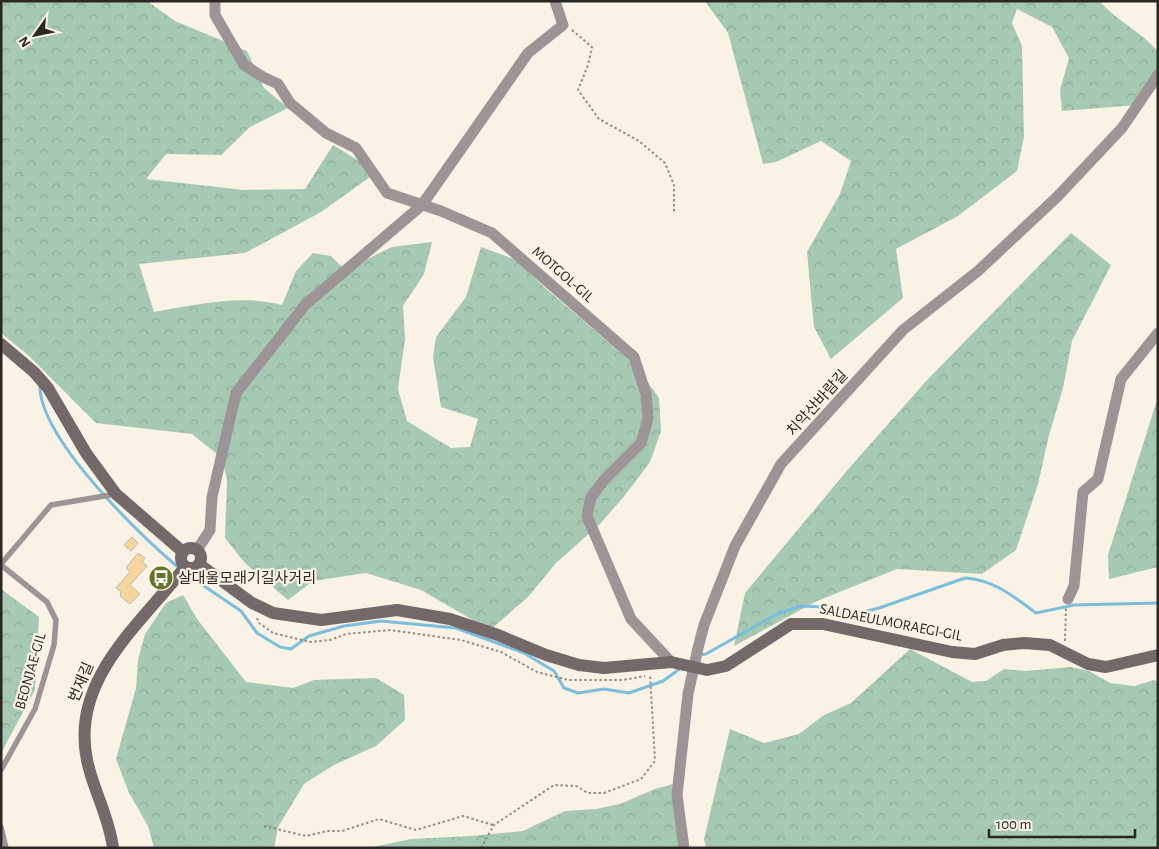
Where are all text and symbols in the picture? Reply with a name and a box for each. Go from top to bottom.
north arrow [10,10,60,60]
text: N [16,34,33,49]
street label: MOTGOL-GIL [529,244,597,306]
street label: 치악산바람길 [783,367,851,439]
bus stop icon: 살대울모래기길사거리 [148,565,174,591]
place label: 살대울모래기길사거리 [178,570,316,586]
street label: SALDAEULMORAEGI-GIL [818,601,964,644]
street label: BEONJAE-GIL [12,630,49,711]
street label: 번재길 [66,660,96,704]
scale bar [989,806,1135,838]
text: 100 m [996,817,1031,832]

